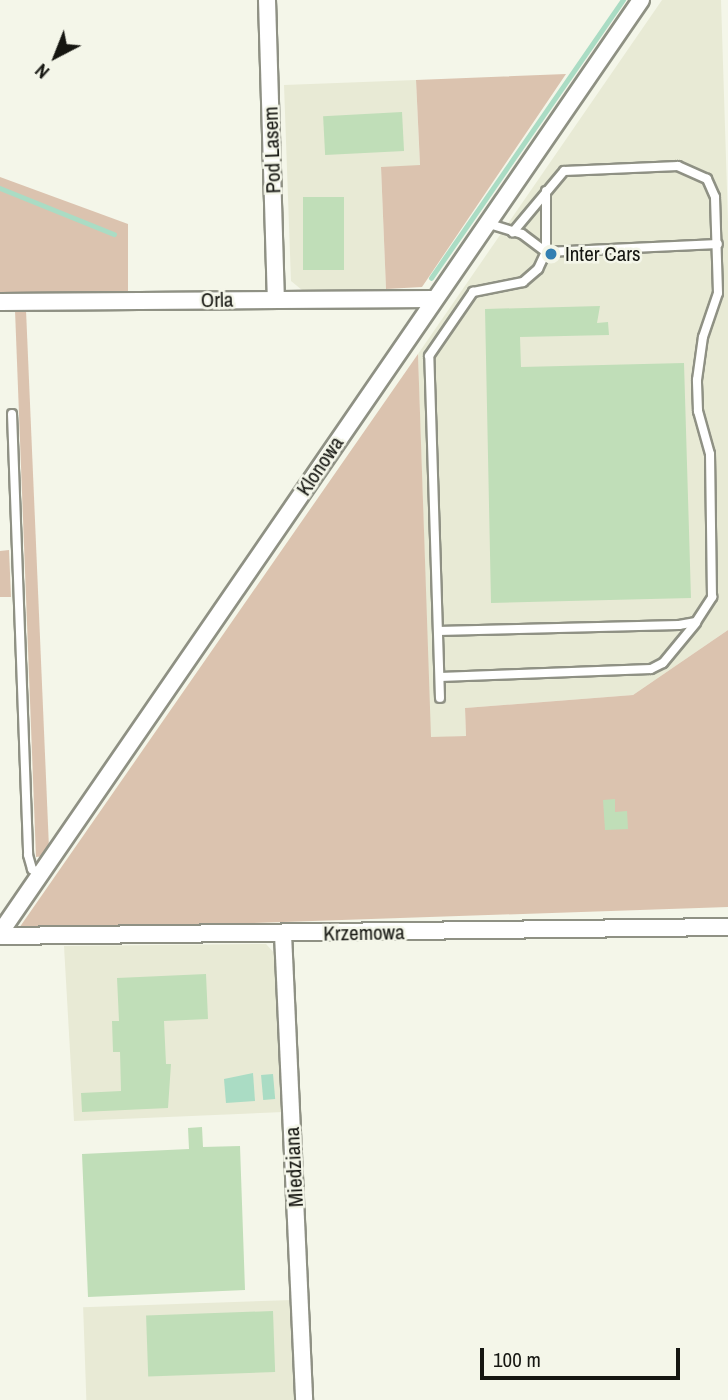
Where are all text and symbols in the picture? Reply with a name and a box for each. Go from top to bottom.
north arrow [21,21,91,91]
text: N [29,58,55,85]
street label: Pod Lasem [258,106,286,194]
place label: Inter Cars [565,241,641,267]
marker: Inter Cars [543,246,559,262]
street label: Orla [201,287,233,313]
street label: Klonowa [291,432,349,500]
street label: Krzemowa [323,920,405,946]
street label: Miedziana [279,1126,309,1208]
scale bar [483,1334,682,1378]
text: 100 m [493,1345,541,1374]

